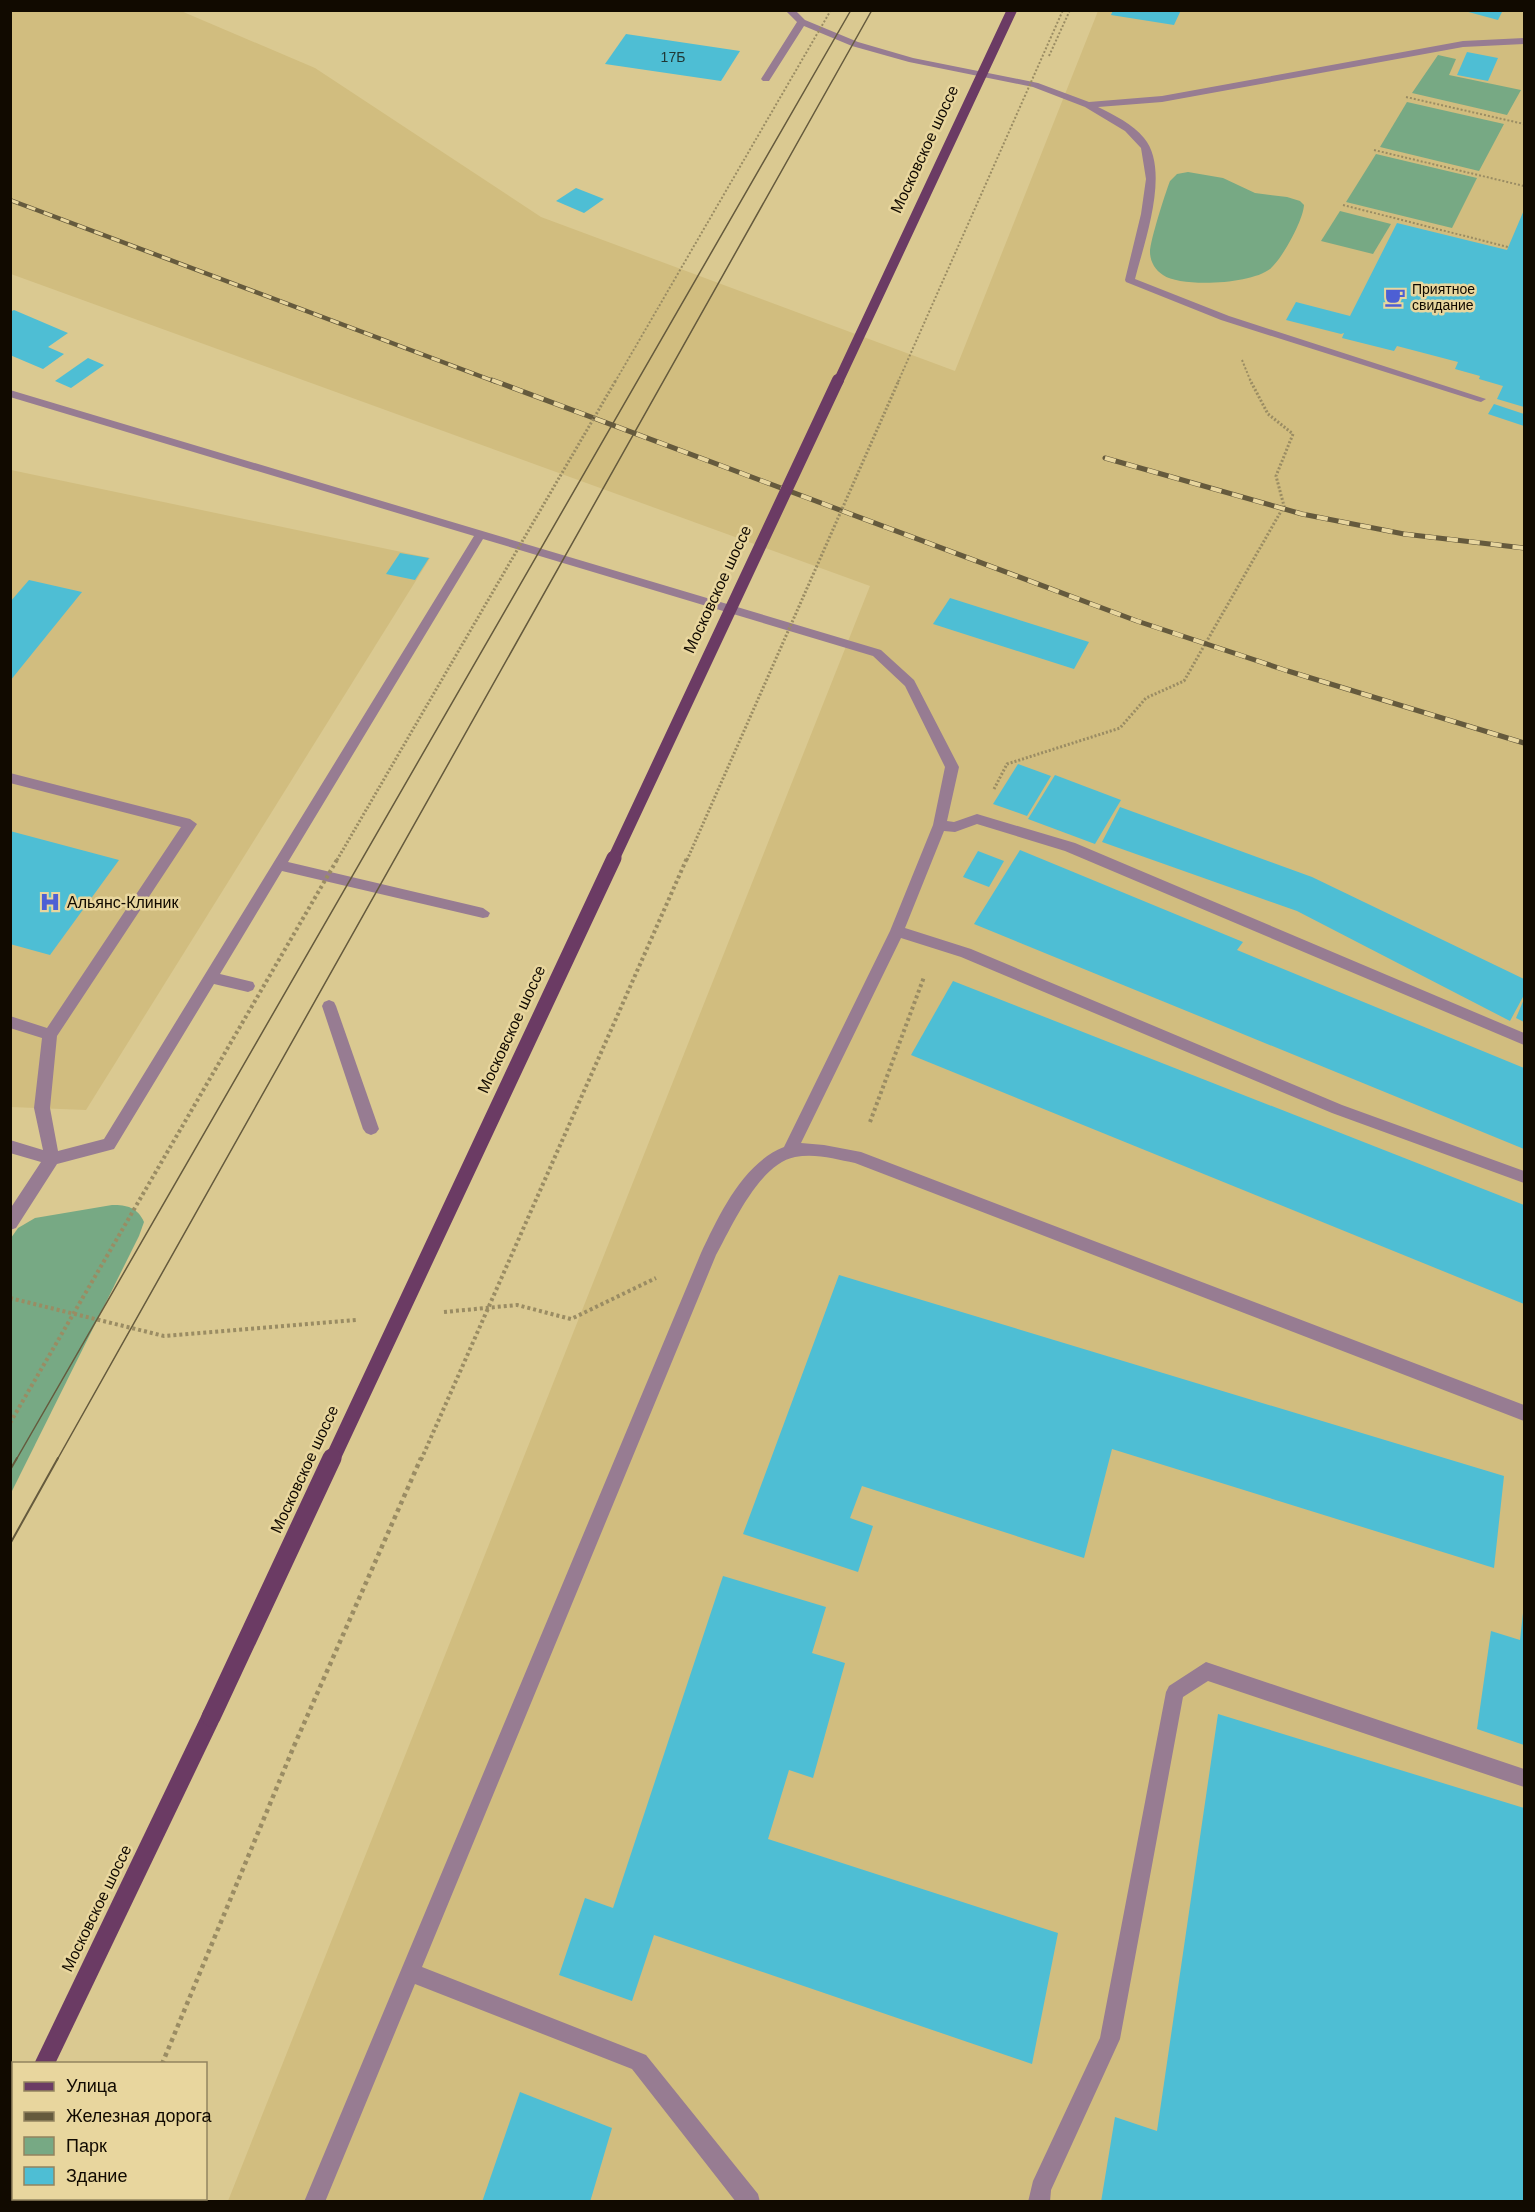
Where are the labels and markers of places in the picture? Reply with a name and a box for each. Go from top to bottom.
place label: Приятное свидание [1412,281,1475,313]
cafe icon: Приятное свидание [1383,285,1407,309]
hospital icon: Альянс-Клиник [38,890,62,914]
place label: Альянс-Клиник [67,894,180,911]

